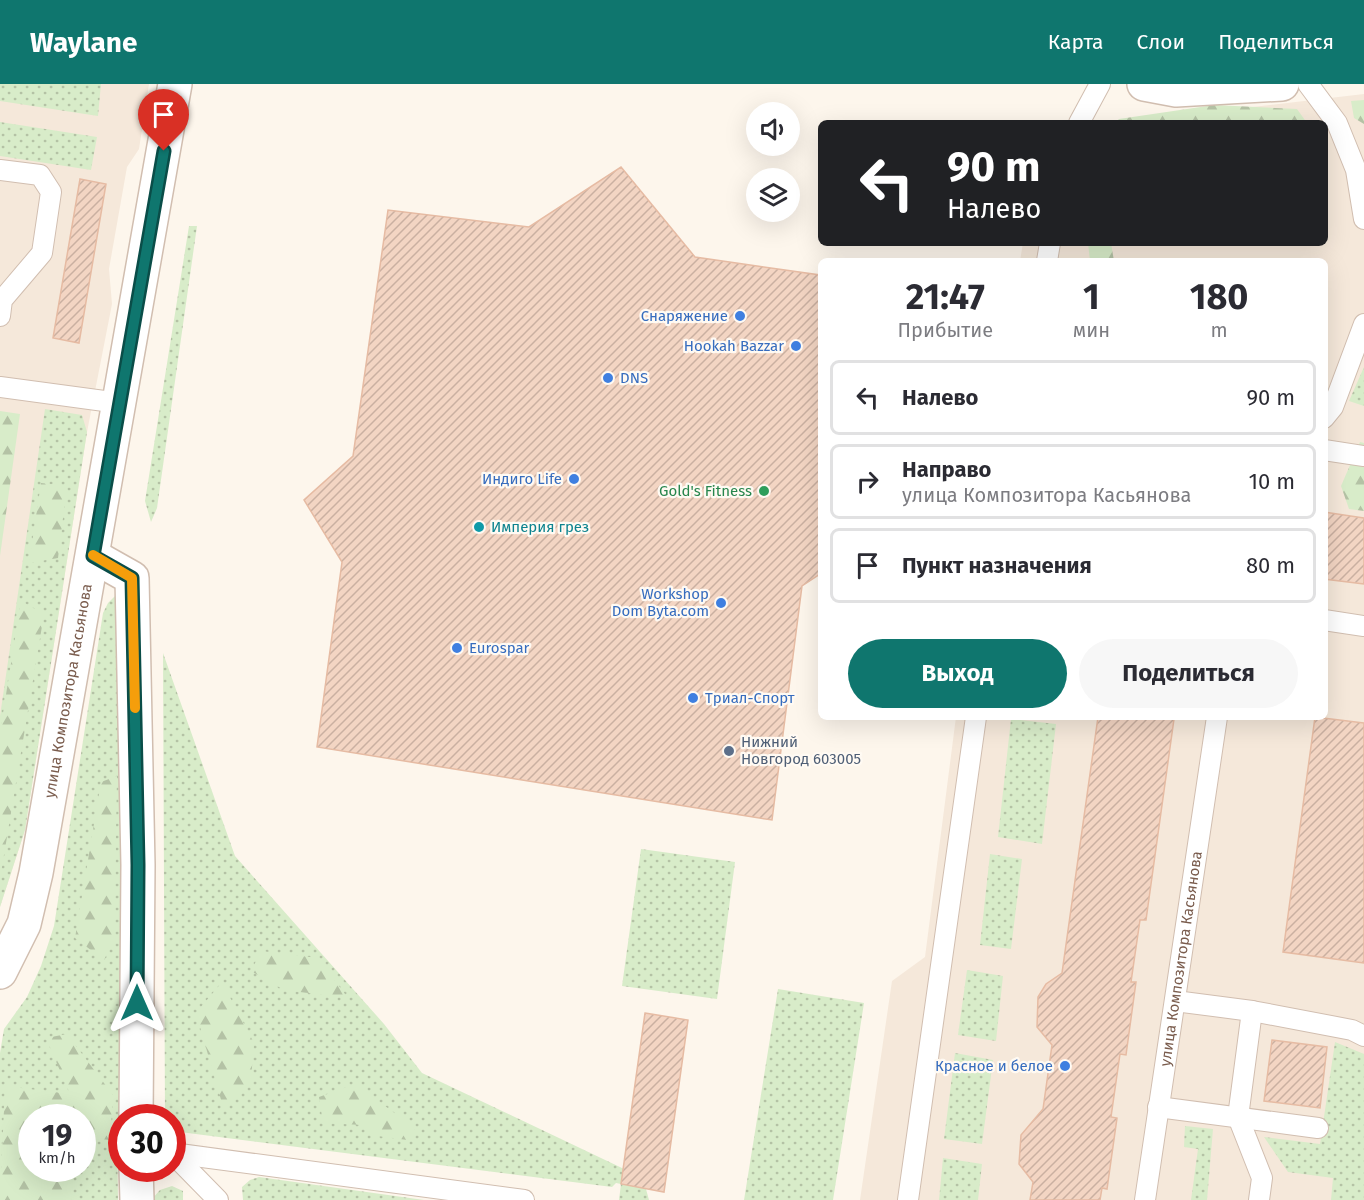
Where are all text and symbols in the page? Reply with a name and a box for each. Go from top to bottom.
text: Waylane [30,26,137,59]
text: Карта [1048,29,1104,55]
text: Слои [1137,29,1185,55]
text: Поделиться [1218,29,1334,55]
pin [138,89,189,151]
icon: arrive [147,98,180,131]
map controls [746,102,800,222]
button: sound [746,102,800,156]
text: 90 m [947,142,1041,192]
icon: left [848,144,926,222]
button: layers [746,168,800,222]
text: Налево [947,193,1041,225]
text: 21:47 [906,275,985,319]
text: 1 [1083,275,1100,319]
text: 180 [1190,275,1248,319]
place label: Снаряжение [641,307,728,325]
marker: Снаряжение [733,309,747,323]
text: Прибытие [898,318,993,342]
text: мин [1073,318,1110,342]
text: m [1210,318,1228,342]
place label: Hookah Bazzar [684,337,784,355]
marker: Hookah Bazzar [789,339,803,353]
place label: DNS [620,369,648,387]
marker: DNS [601,371,615,385]
icon: left [851,381,884,414]
text: Налево [902,384,978,411]
text: 90 m [1246,384,1295,411]
text: Направо [902,456,991,483]
icon: right [851,465,884,498]
text: 10 m [1249,468,1295,495]
place label: Индиго Life [482,470,562,488]
marker: Индиго Life [567,472,581,486]
place label: Gold's Fitness [659,482,752,500]
text: улица Композитора Касьянова [902,483,1192,507]
marker: Gold's Fitness [757,484,771,498]
place label: Империя грез [491,518,589,536]
marker: Империя грез [472,520,486,534]
icon: arrive [851,549,884,582]
text: Пункт назначения [902,552,1092,579]
text: 80 m [1246,552,1295,579]
street label: улица Композитора Касьянова [40,582,96,799]
place label: Workshop Dom Byta.com [612,585,709,620]
marker: Workshop Dom Byta.com [714,596,728,610]
place label: Eurospar [469,639,530,657]
button: Выход [848,639,1067,708]
button: Поделиться [1079,639,1298,708]
marker: Eurospar [450,641,464,655]
place label: Триал-Спорт [705,689,795,707]
marker: Триал-Спорт [686,691,700,705]
place label: Нижний Новгород 603005 [741,733,861,768]
marker: Нижний Новгород 603005 [722,744,736,758]
street label: улица Композитора Касьянова [1156,850,1206,1067]
position arrow [105,971,169,1035]
place label: Красное и белое [935,1057,1053,1075]
marker: Красное и белое [1058,1059,1072,1073]
speed limit sign: 30 [108,1104,186,1182]
text: 19 [42,1118,72,1154]
text: km/h [38,1149,76,1167]

